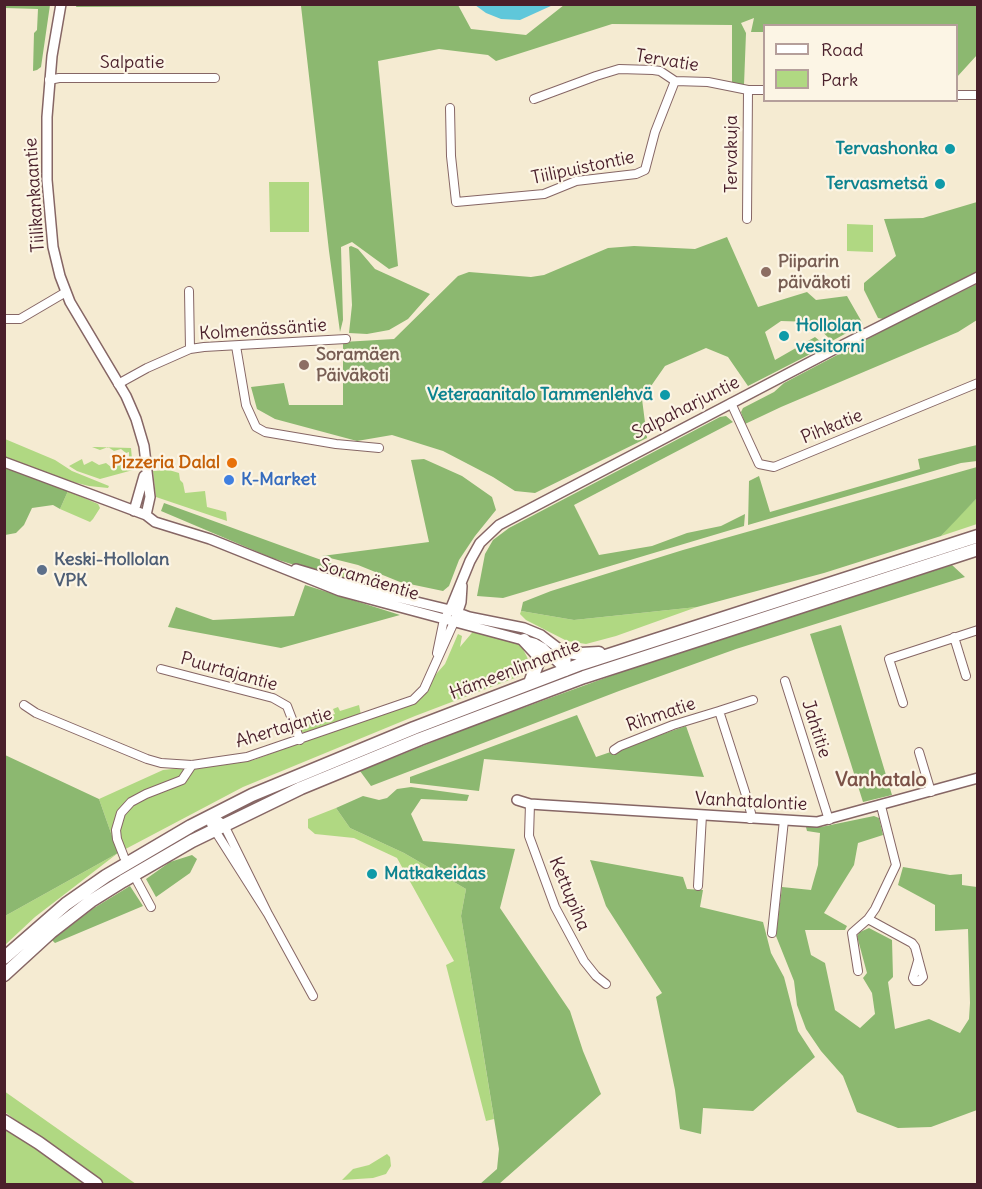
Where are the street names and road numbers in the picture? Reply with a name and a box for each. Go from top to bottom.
street label: Tervatie [634,45,700,77]
street label: Salpatie [100,52,164,74]
street label: Tervakuja [721,115,743,193]
street label: Tiilikankaantie [20,137,50,253]
street label: Tiilipuistontie [530,147,636,189]
street label: Kolmenässäntie [198,315,328,345]
street label: Salpaharjuntie [629,372,743,444]
street label: Pihkatie [798,405,866,449]
street label: Soramäentie [316,555,422,605]
street label: Hämeenlinnantie [447,635,583,705]
street label: Puurtajantie [178,648,280,696]
street label: Rihmatie [624,693,698,737]
street label: Jahtitie [797,697,835,761]
street label: Ahertajantie [233,703,335,753]
street label: Vanhatalontie [694,788,808,816]
street label: Kettupiha [544,854,594,934]

